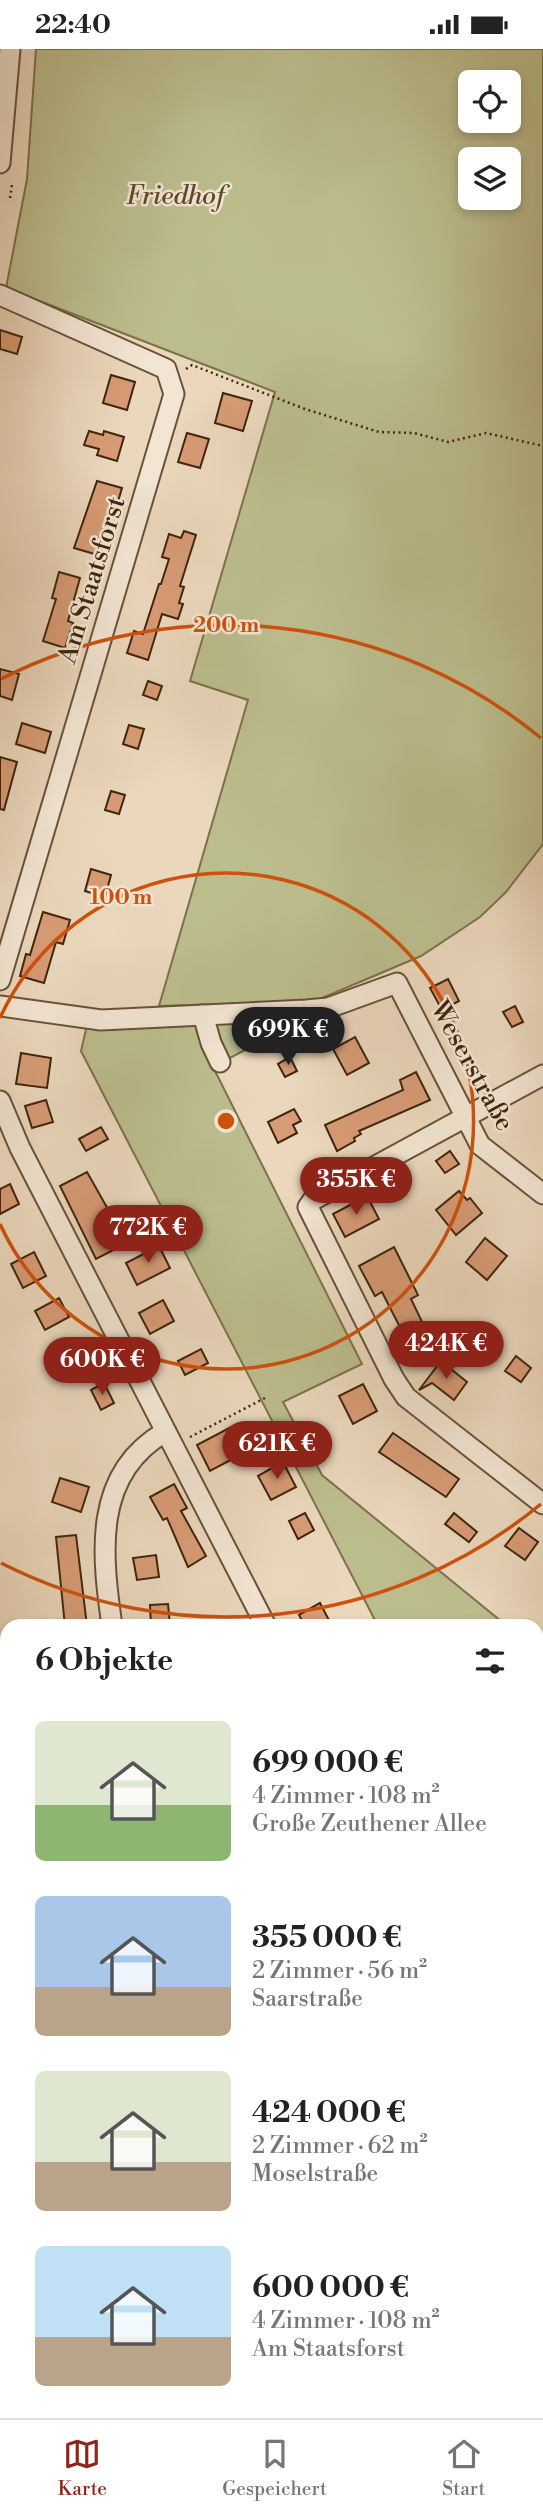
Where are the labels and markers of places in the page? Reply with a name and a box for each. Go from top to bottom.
pin: 699K € [231,1007,345,1067]
centre of rings [214,1109,238,1133]
pin: 355K € [299,1157,413,1217]
pin: 772K € [91,1205,205,1265]
pin: 424K € [389,1321,503,1381]
pin: 600K € [45,1337,159,1397]
pin: 621K € [220,1421,334,1481]

